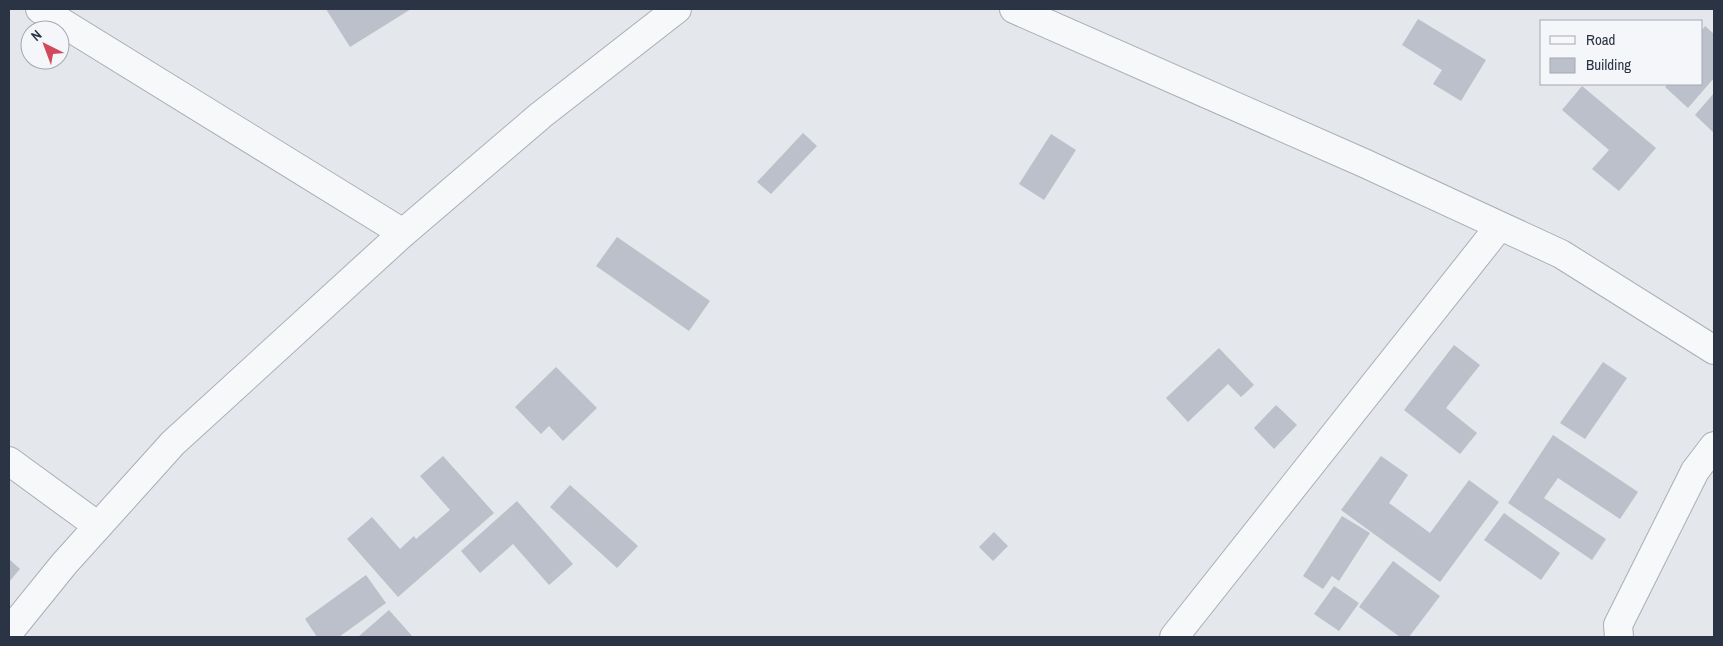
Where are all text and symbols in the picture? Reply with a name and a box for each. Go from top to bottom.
north arrow [20,20,70,70]
legend [1540,20,1703,85]
text: N [27,26,45,45]
text: Road [1586,29,1615,50]
text: Building [1586,54,1631,75]

